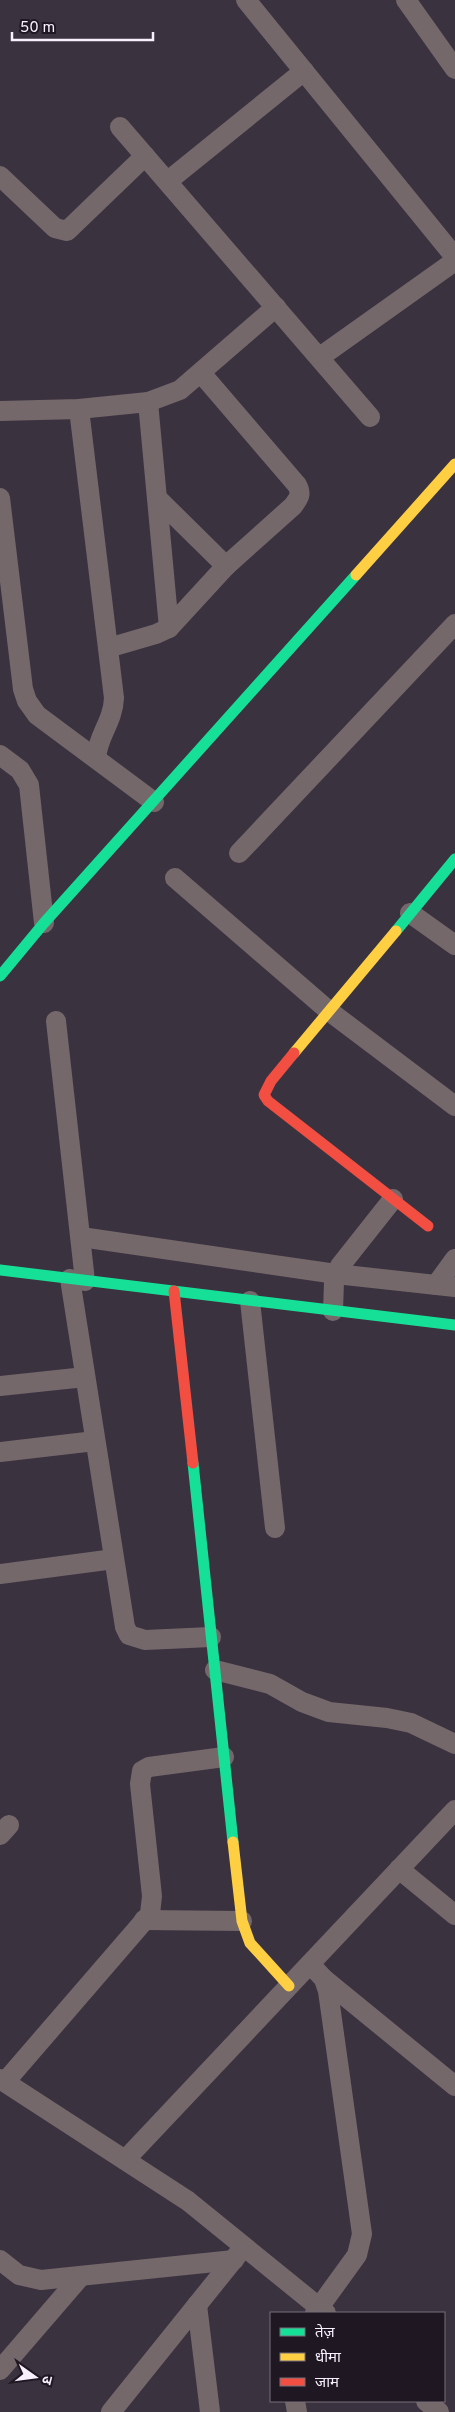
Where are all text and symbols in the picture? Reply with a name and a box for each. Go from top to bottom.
scale bar [12,10,154,42]
text: 50 m [20,19,55,38]
legend [270,2312,445,2402]
text: तेज़ [315,2323,336,2343]
text: धीमा [315,2349,342,2368]
north arrow [10,2352,60,2402]
text: उ [37,2374,55,2387]
text: जाम [315,2374,340,2393]

